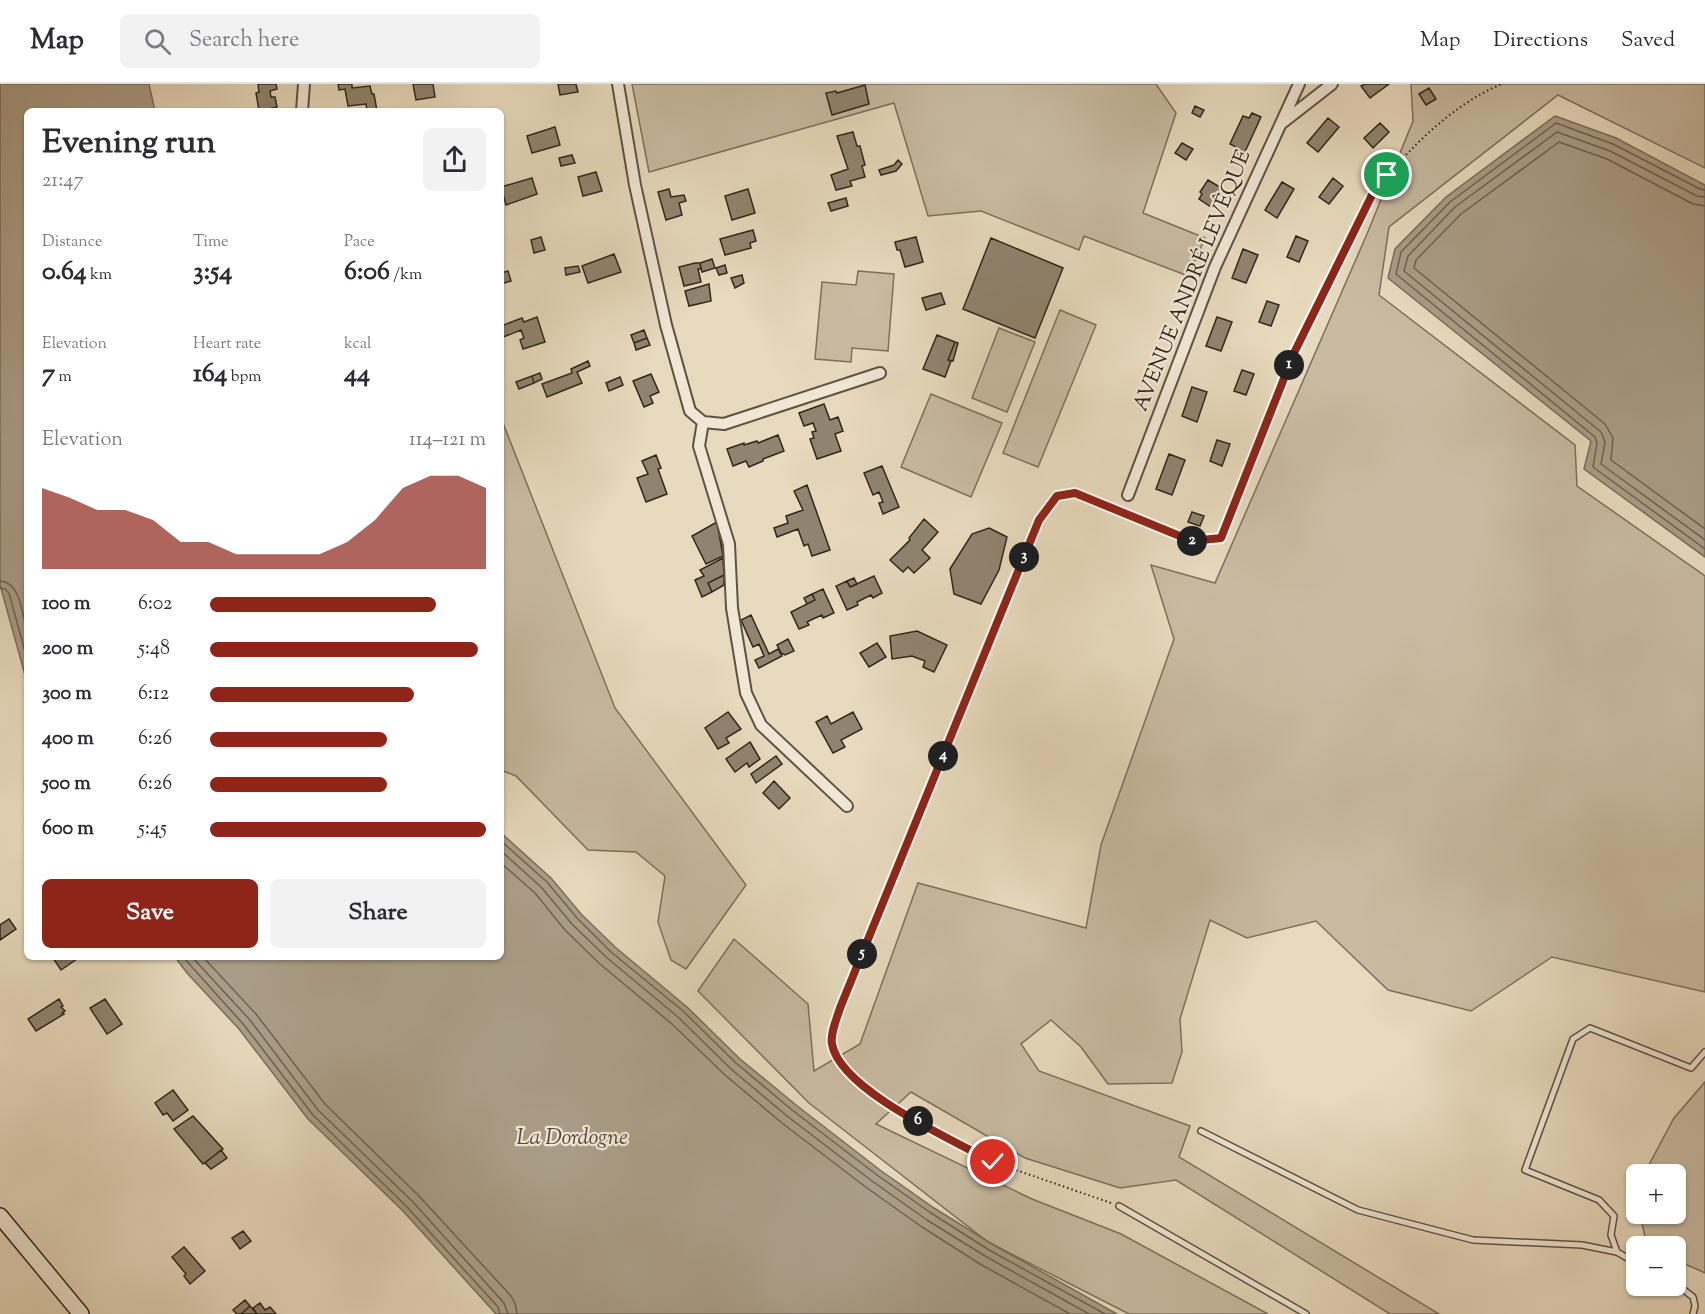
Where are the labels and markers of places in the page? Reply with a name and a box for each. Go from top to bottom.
pin [1361,149,1412,200]
pin: 1 [1274,350,1304,380]
pin: 2 [1177,526,1207,556]
pin: 3 [1009,542,1039,572]
pin: 4 [928,741,958,771]
pin: 5 [847,939,877,969]
pin: 6 [903,1106,933,1136]
pin [967,1136,1018,1187]

